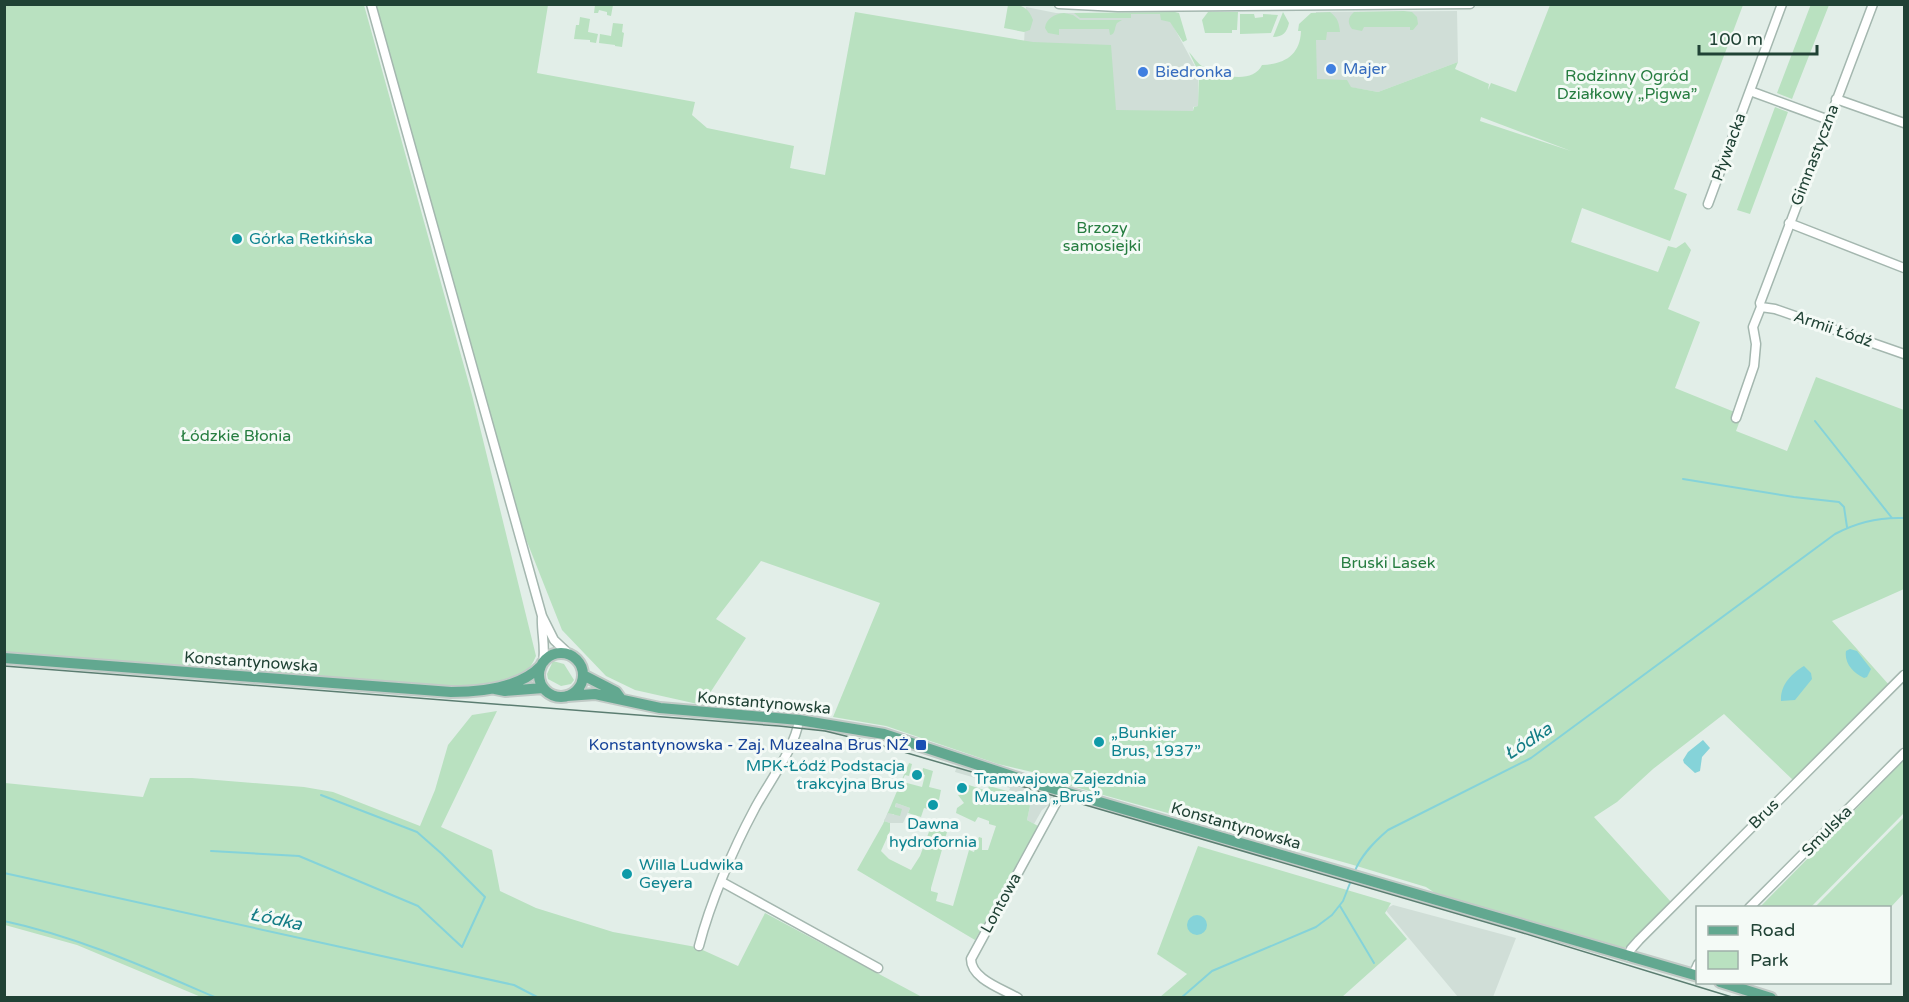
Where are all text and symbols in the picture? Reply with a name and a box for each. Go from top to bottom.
scale bar [1699,18,1818,56]
text: 100 m [1708,28,1763,50]
place label: Majer [1343,59,1388,79]
place label: Biedronka [1155,62,1232,82]
marker: Majer [1324,62,1338,76]
marker: Biedronka [1136,65,1150,79]
park label: Rodzinny Ogród Działkowy „Pigwa” [1557,66,1697,104]
street label: Gimnastyczna [1787,102,1843,208]
street label: Pływacka [1707,110,1751,184]
park label: Brzozy samosiejki [1063,218,1141,256]
place label: Górka Retkińska [249,229,373,249]
marker: Górka Retkińska [230,232,244,246]
street label: Armii Łódź [1791,306,1875,352]
park label: Łódzkie Błonia [181,426,291,446]
park label: Bruski Lasek [1340,553,1436,573]
street label: Konstantynowska [183,647,319,677]
street label: Konstantynowska [696,687,832,719]
water label: Łódka [1500,717,1557,765]
place label: „Bunkier Brus, 1937” [1111,723,1201,761]
place label: Konstantynowska - Zaj. Muzealna Brus NŻ [589,735,909,755]
marker: „Bunkier Brus, 1937” [1092,735,1106,749]
marker: Konstantynowska - Zaj. Muzealna Brus NŻ [914,738,928,752]
place label: MPK-Łódź Podstacja trakcyjna Brus [746,756,905,794]
marker: MPK-Łódź Podstacja trakcyjna Brus [910,768,924,782]
place label: Tramwajowa Zajezdnia Muzealna „Brus” [974,769,1147,807]
marker: Tramwajowa Zajezdnia Muzealna „Brus” [955,781,969,795]
street label: Brus [1745,795,1783,833]
marker: Dawna hydrofornia [926,798,940,812]
street label: Konstantynowska [1169,798,1303,854]
street label: Smulska [1798,802,1856,860]
place label: Dawna hydrofornia [889,814,977,852]
place label: Willa Ludwika Geyera [639,855,743,893]
marker: Willa Ludwika Geyera [620,867,634,881]
street label: Lontowa [976,869,1026,937]
water label: Łódka [248,903,305,935]
legend [1696,906,1891,984]
text: Road [1750,919,1795,941]
text: Park [1750,949,1789,971]

